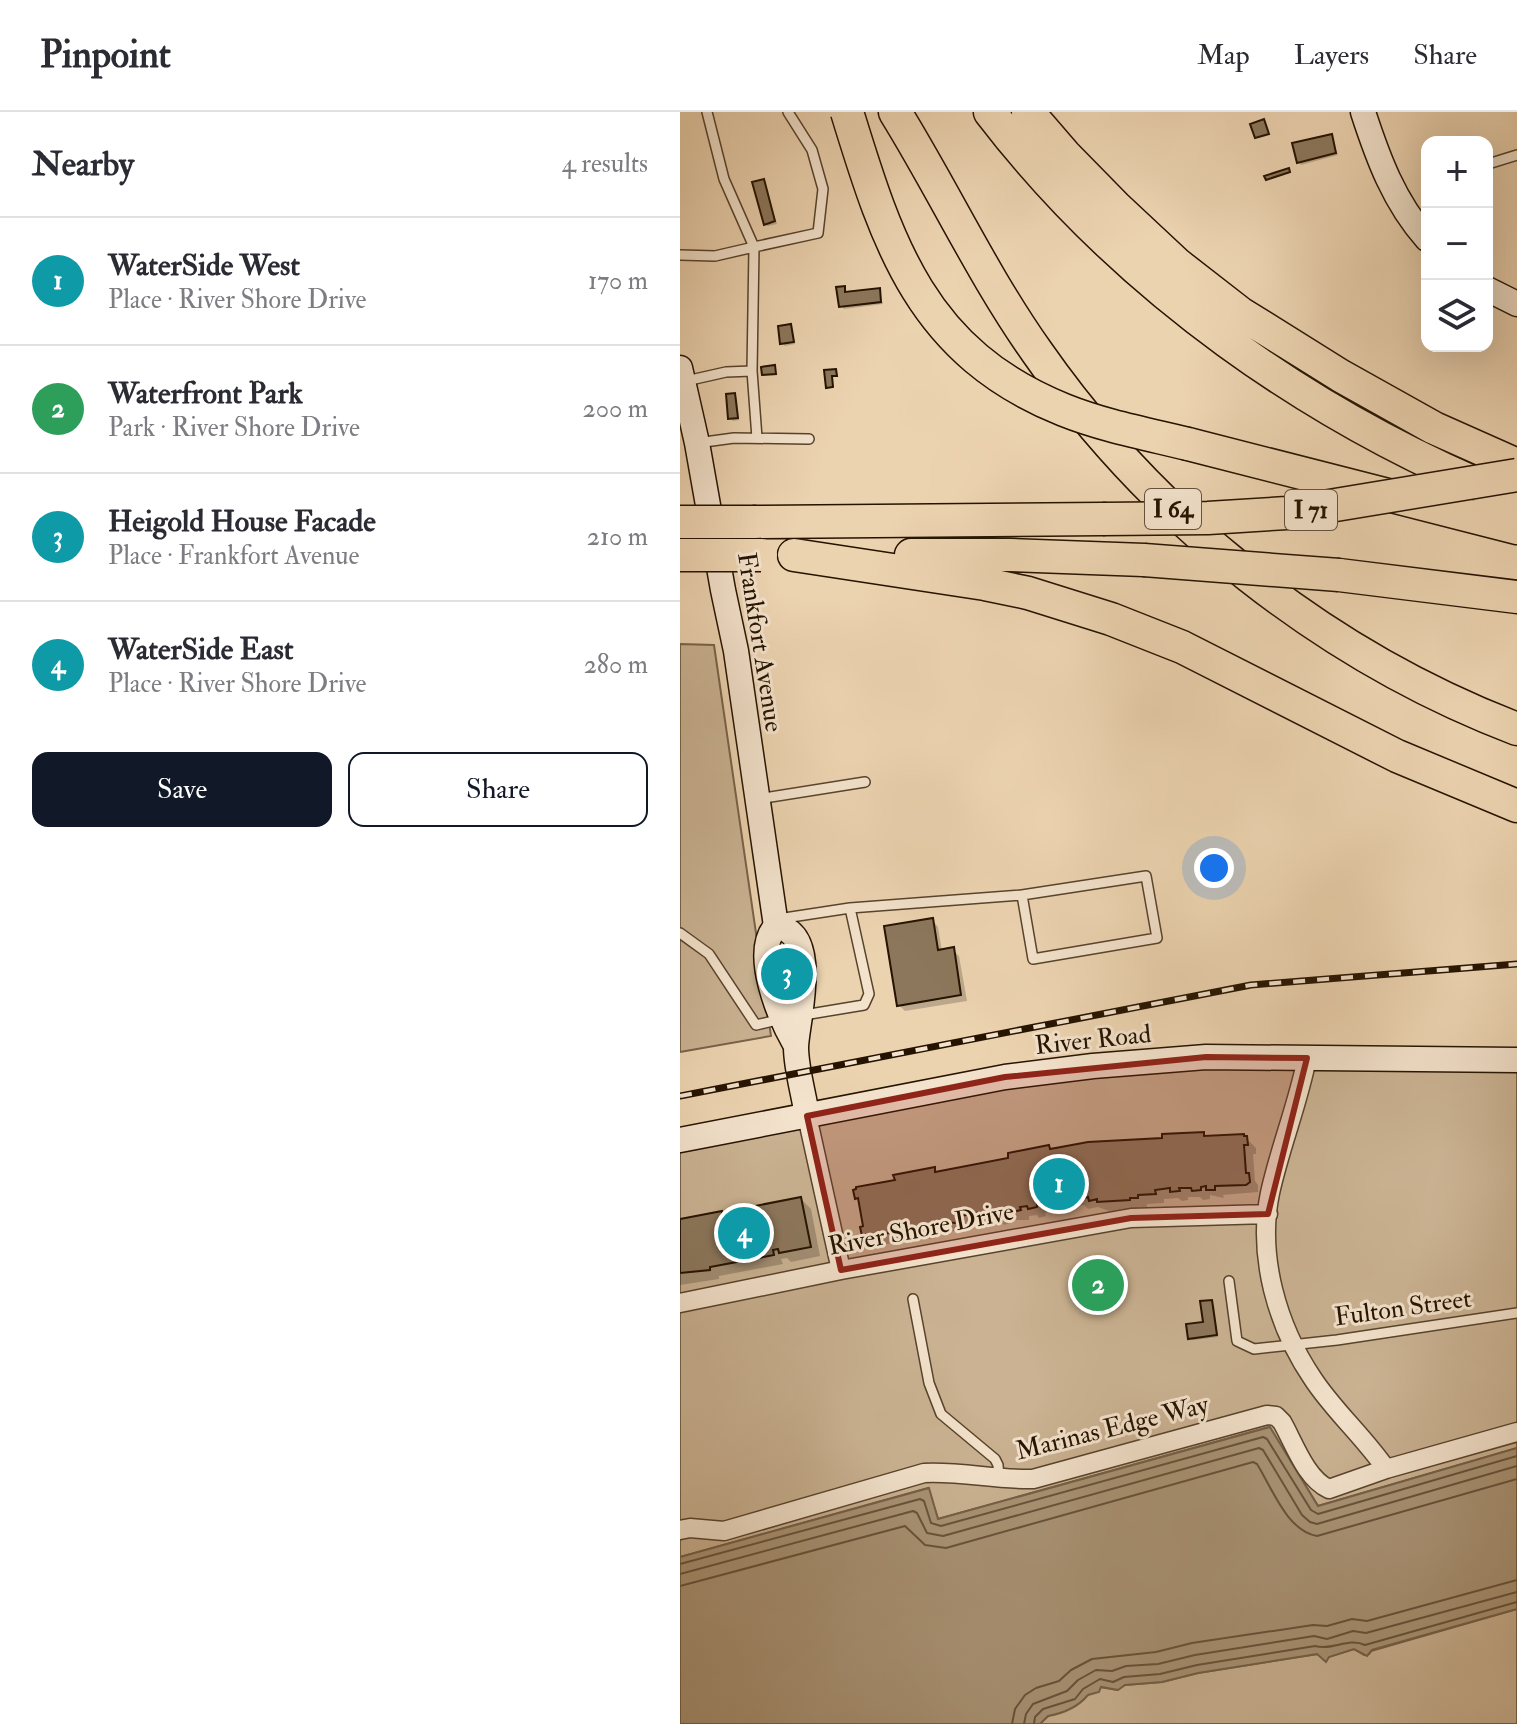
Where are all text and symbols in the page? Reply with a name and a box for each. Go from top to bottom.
text: Pinpoint [40,31,171,79]
text: Map [1197,38,1250,73]
text: Layers [1294,38,1369,73]
text: Share [1413,38,1477,73]
map controls [1421,136,1493,352]
button: + [1421,136,1493,208]
text: Nearby [32,143,134,186]
text: 4 results [562,148,648,180]
button: − [1421,208,1493,280]
text: WaterSide West [108,247,300,284]
text: 1 [53,265,63,297]
text: 170 m [588,265,648,297]
button: layers [1421,280,1493,352]
text: Place · River Shore Drive [108,284,367,316]
text: Waterfront Park [108,375,303,412]
text: 2 [51,393,65,425]
text: 200 m [583,393,648,425]
text: Park · River Shore Drive [108,412,360,444]
road number: I 64 [1145,489,1201,529]
road number: I 71 [1285,490,1337,530]
text: Heigold House Facade [108,503,376,540]
text: 3 [53,521,63,553]
text: 210 m [587,521,648,553]
text: Place · Frankfort Avenue [108,540,359,572]
street label: Frankfort Avenue [730,550,790,734]
text: WaterSide East [108,631,294,668]
text: 4 [51,649,65,681]
text: 280 m [584,649,648,681]
text: Place · River Shore Drive [108,668,367,700]
button: Save [32,752,332,827]
button: Share [348,752,648,827]
your location [1194,848,1234,888]
pin: 3 [761,944,813,1004]
street label: River Road [1033,1018,1153,1062]
pin: 1 [1033,1154,1085,1214]
street label: River Shore Drive [825,1195,1017,1263]
pin: 4 [718,1203,770,1263]
pin: 2 [1072,1255,1124,1315]
street label: Fulton Street [1332,1283,1474,1333]
street label: Marinas Edge Way [1012,1388,1212,1467]

